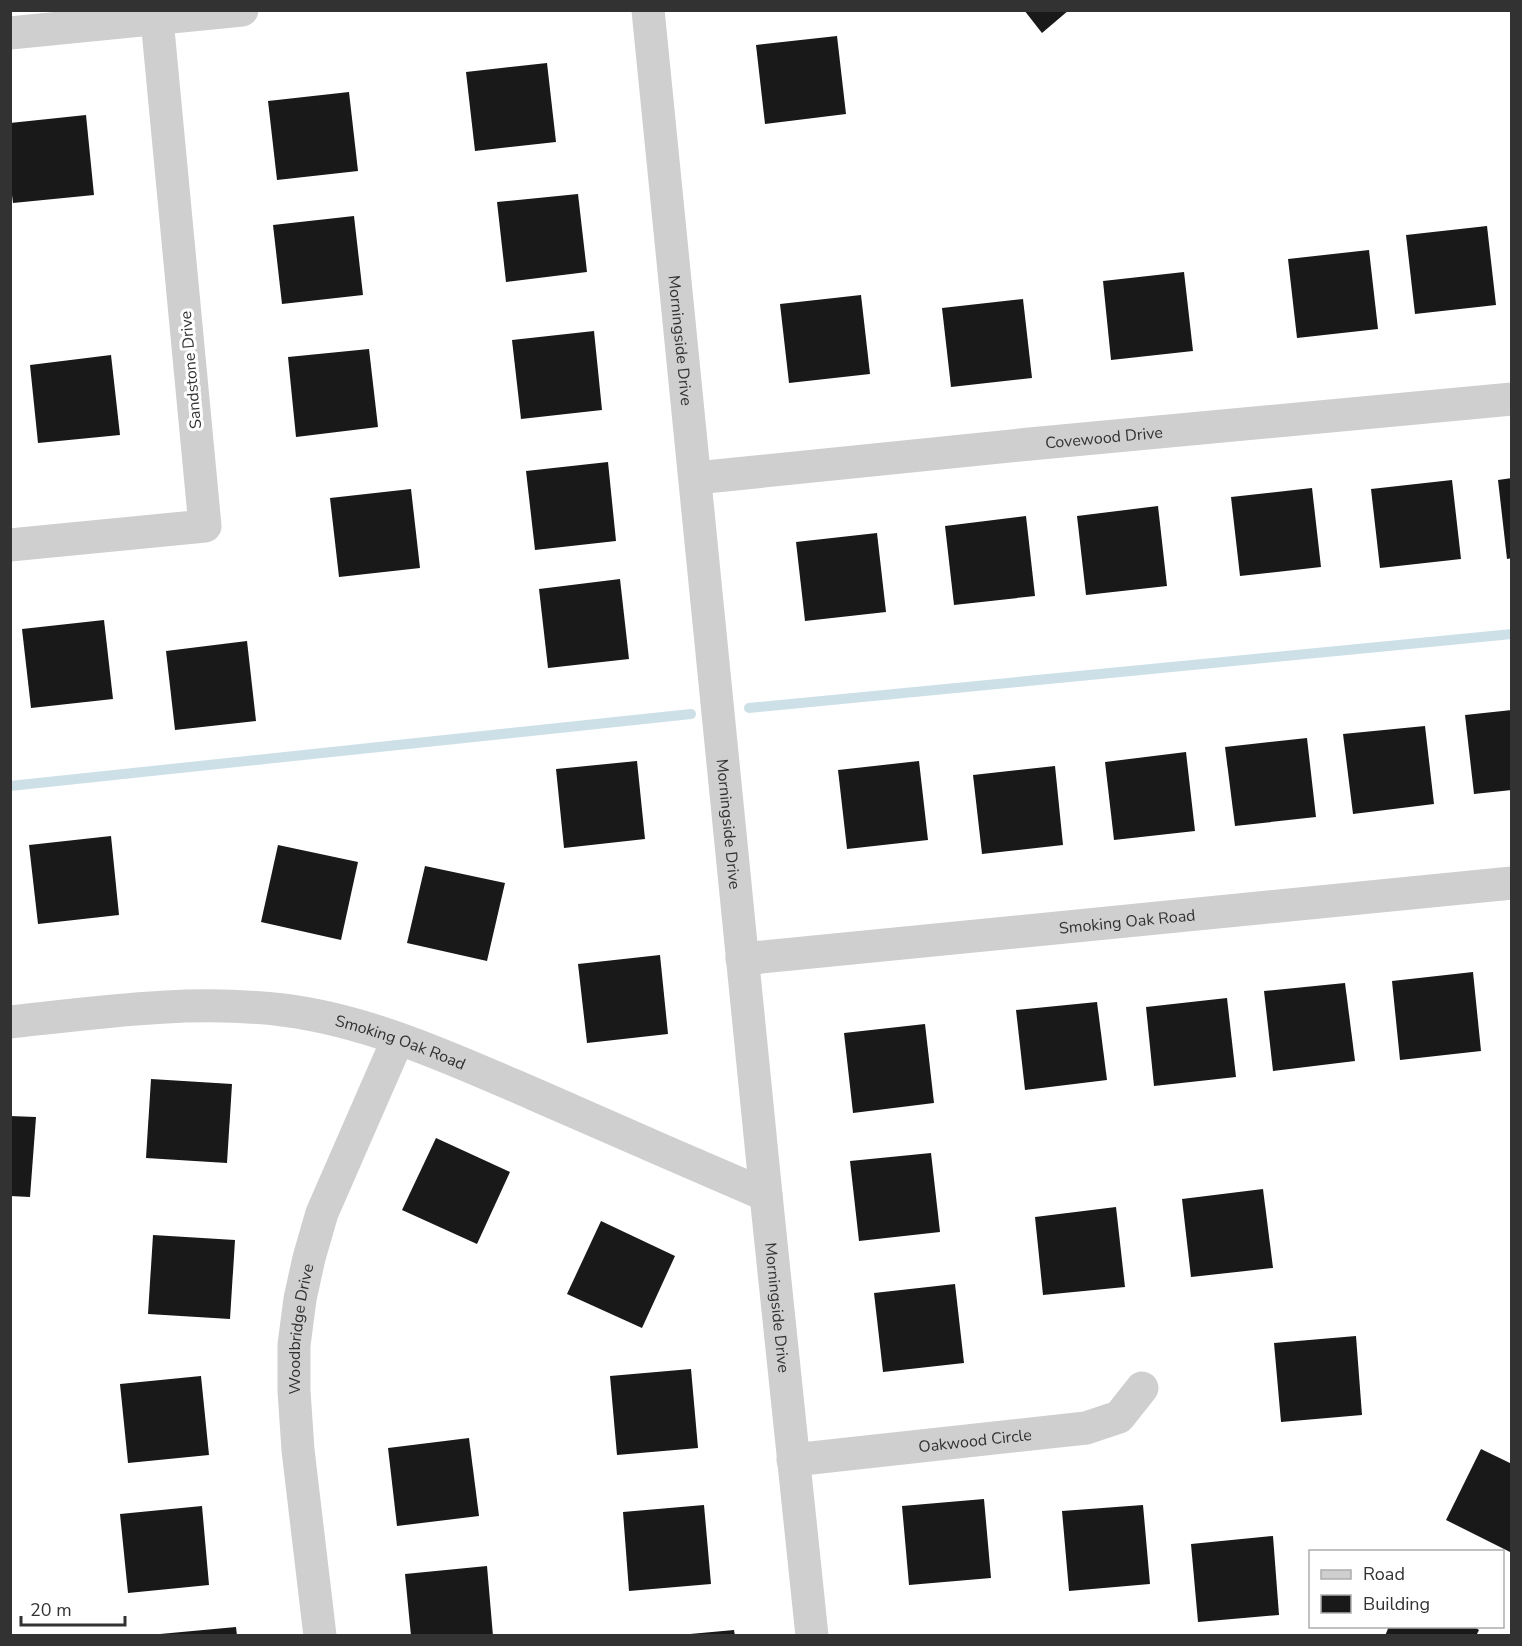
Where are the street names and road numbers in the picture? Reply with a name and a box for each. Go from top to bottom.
street label: Morningside Drive [662,274,697,407]
street label: Sandstone Drive [175,310,207,430]
street label: Covewood Drive [1044,422,1164,455]
street label: Morningside Drive [711,758,745,890]
street label: Smoking Oak Road [1058,904,1196,940]
street label: Smoking Oak Road [333,1010,469,1076]
street label: Morningside Drive [759,1241,794,1374]
street label: Woodbridge Drive [284,1262,319,1394]
street label: Oakwood Circle [917,1424,1033,1458]

